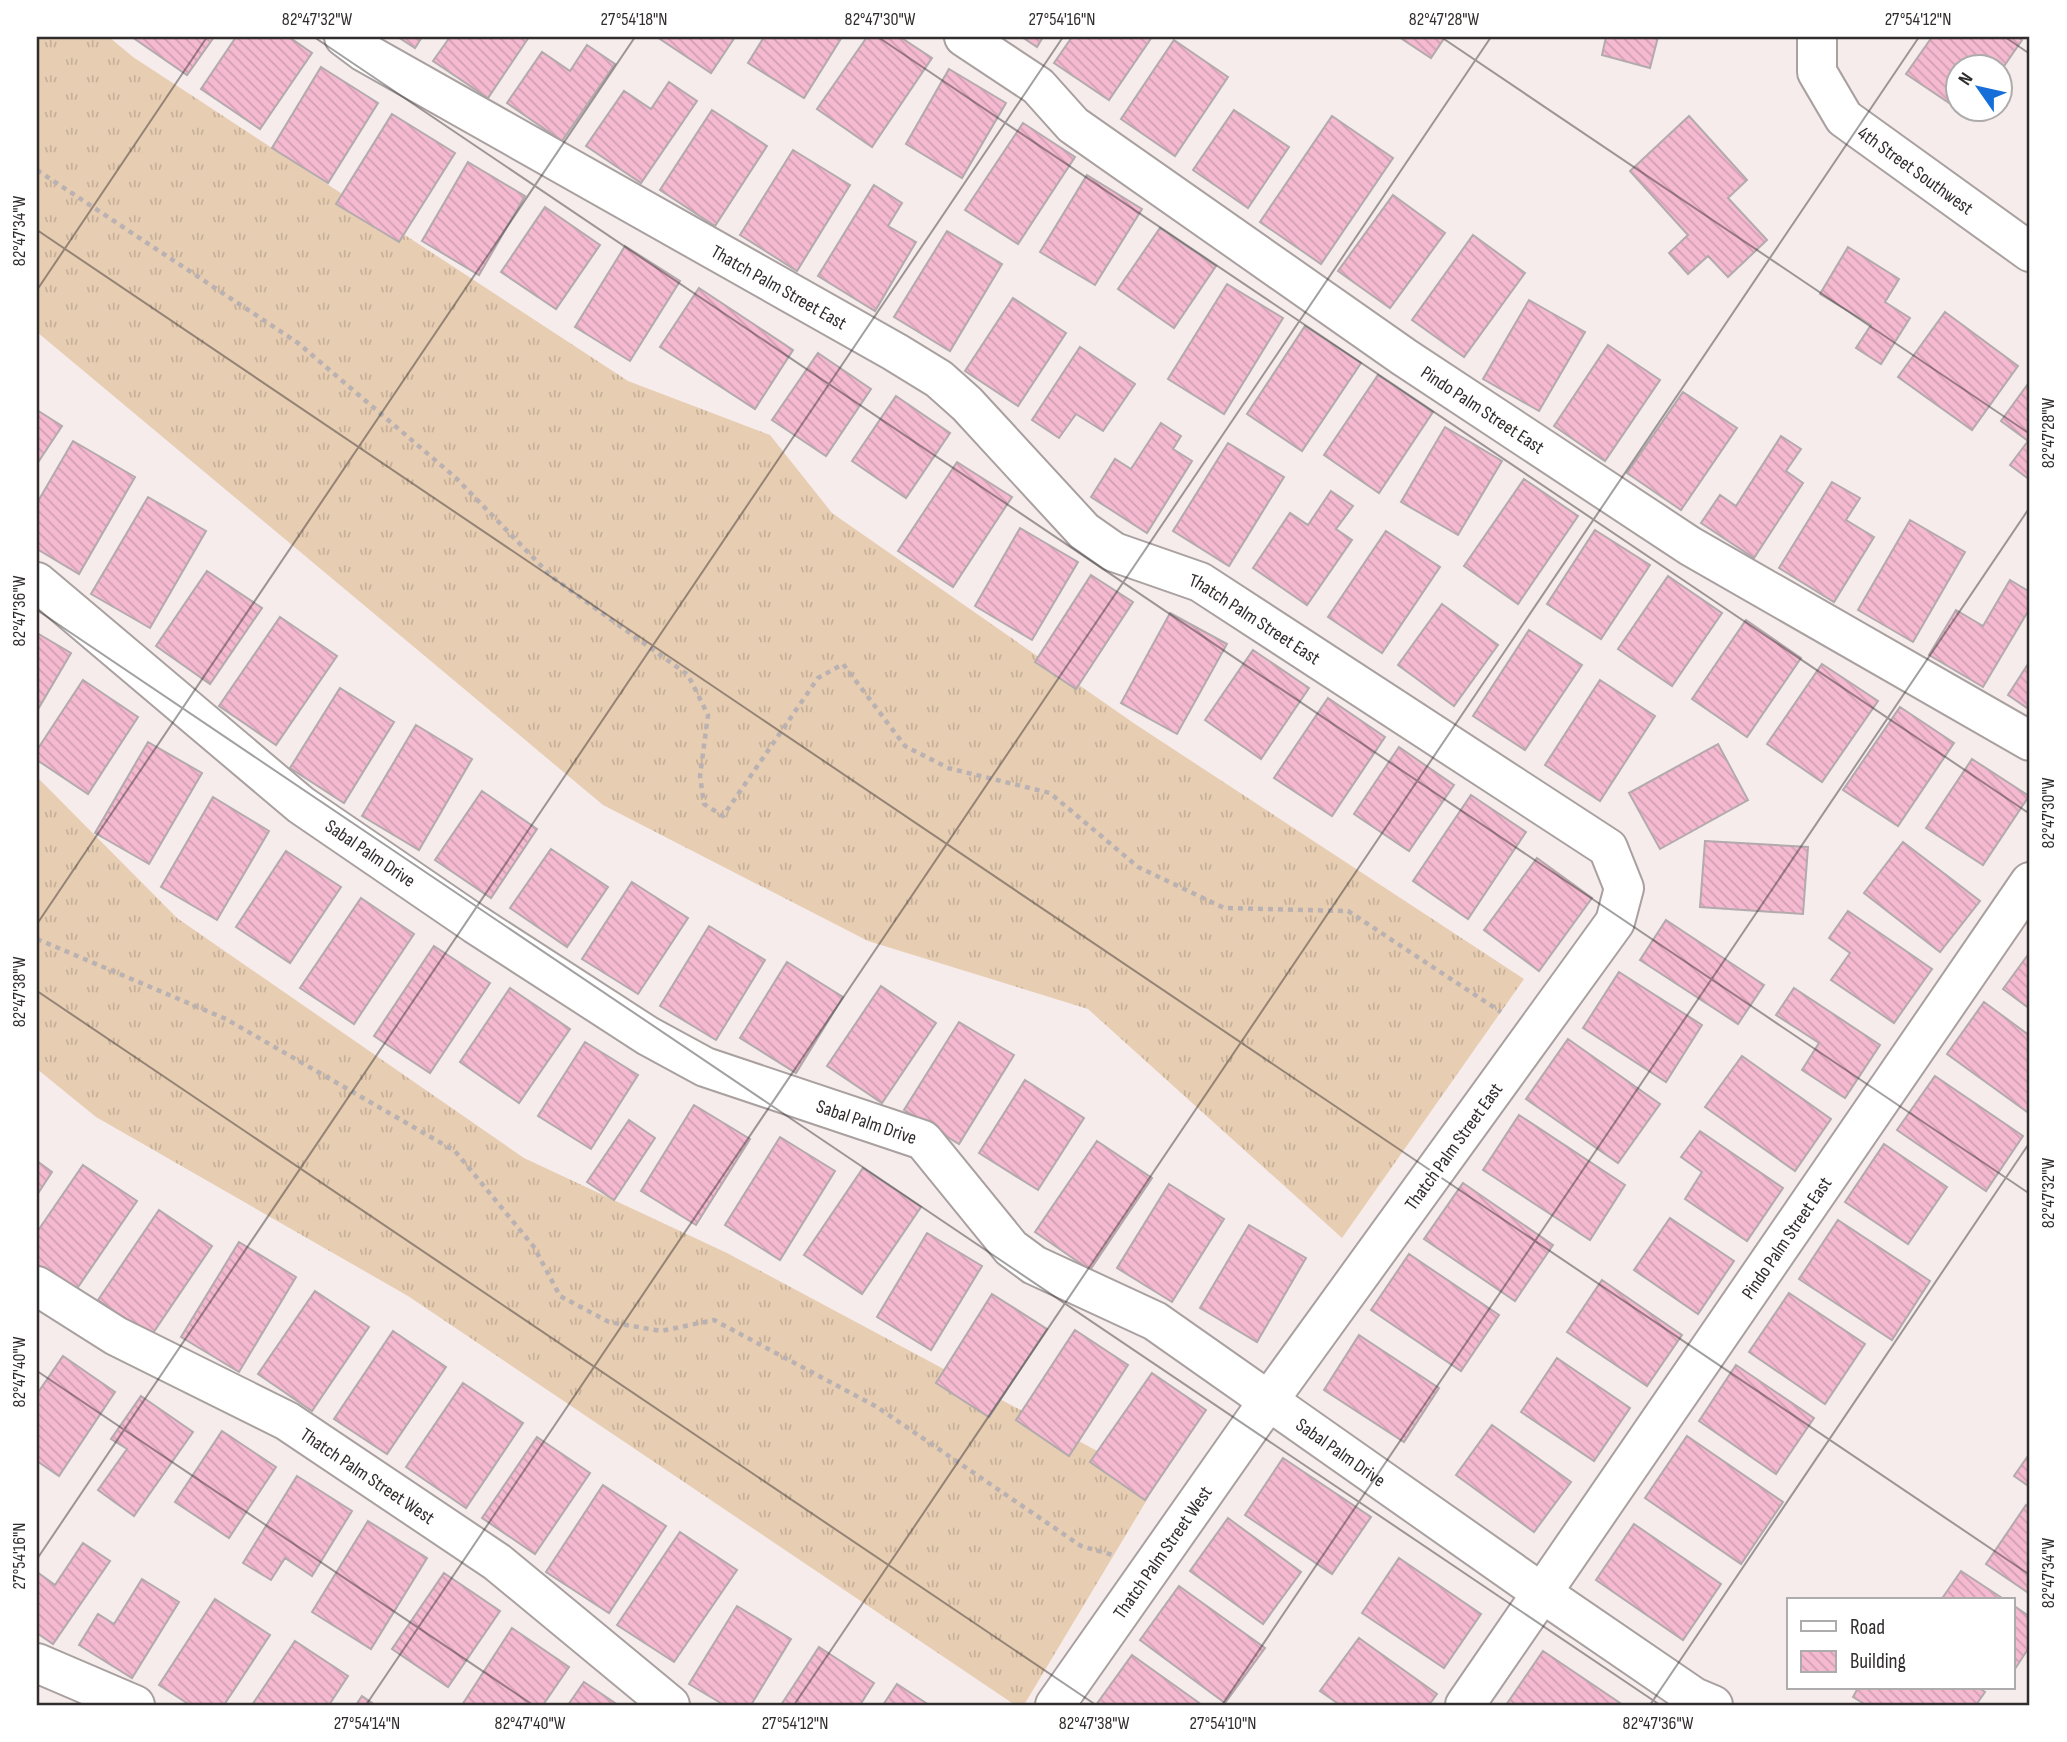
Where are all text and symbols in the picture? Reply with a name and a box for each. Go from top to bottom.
text: 82°47'32"W [282,9,352,30]
text: 27°54'18"N [601,9,667,30]
text: 82°47'30"W [845,9,916,30]
text: 27°54'16"N [1029,9,1095,30]
text: 82°47'28"W [1409,9,1480,30]
text: 27°54'12"N [1885,9,1951,30]
north arrow [1944,52,2014,122]
text: N [1954,69,1979,90]
street label: 4th Street Southwest [1853,122,1977,220]
text: 82°47'34"W [9,195,30,266]
street label: Thatch Palm Street East [707,241,851,335]
street label: Pindo Palm Street East [1416,361,1548,460]
text: 82°47'28"W [2038,397,2059,468]
street label: Thatch Palm Street East [1186,569,1324,670]
text: 82°47'36"W [9,575,30,646]
text: 82°47'30"W [2038,777,2059,848]
street label: Sabal Palm Drive [320,815,419,893]
text: 82°47'38"W [9,956,30,1027]
street label: Thatch Palm Street East [1400,1079,1508,1215]
street label: Sabal Palm Drive [813,1095,919,1150]
text: 82°47'32"W [2038,1158,2059,1228]
street label: Pindo Palm Street East [1737,1173,1837,1304]
text: 82°47'40"W [9,1336,30,1407]
street label: Sabal Palm Drive [1291,1414,1390,1492]
street label: Thatch Palm Street West [296,1423,439,1530]
street label: Thatch Palm Street West [1109,1482,1218,1624]
text: 27°54'16"N [9,1523,30,1589]
text: 82°47'34"W [2038,1537,2059,1608]
legend [1787,1598,2014,1690]
text: Road [1850,1615,1885,1640]
text: Building [1850,1649,1906,1674]
text: 27°54'14"N [334,1713,400,1734]
text: 82°47'40"W [495,1713,566,1734]
text: 27°54'12"N [762,1713,828,1734]
text: 82°47'38"W [1059,1713,1130,1734]
text: 27°54'10"N [1189,1713,1257,1734]
text: 82°47'36"W [1623,1713,1694,1734]

